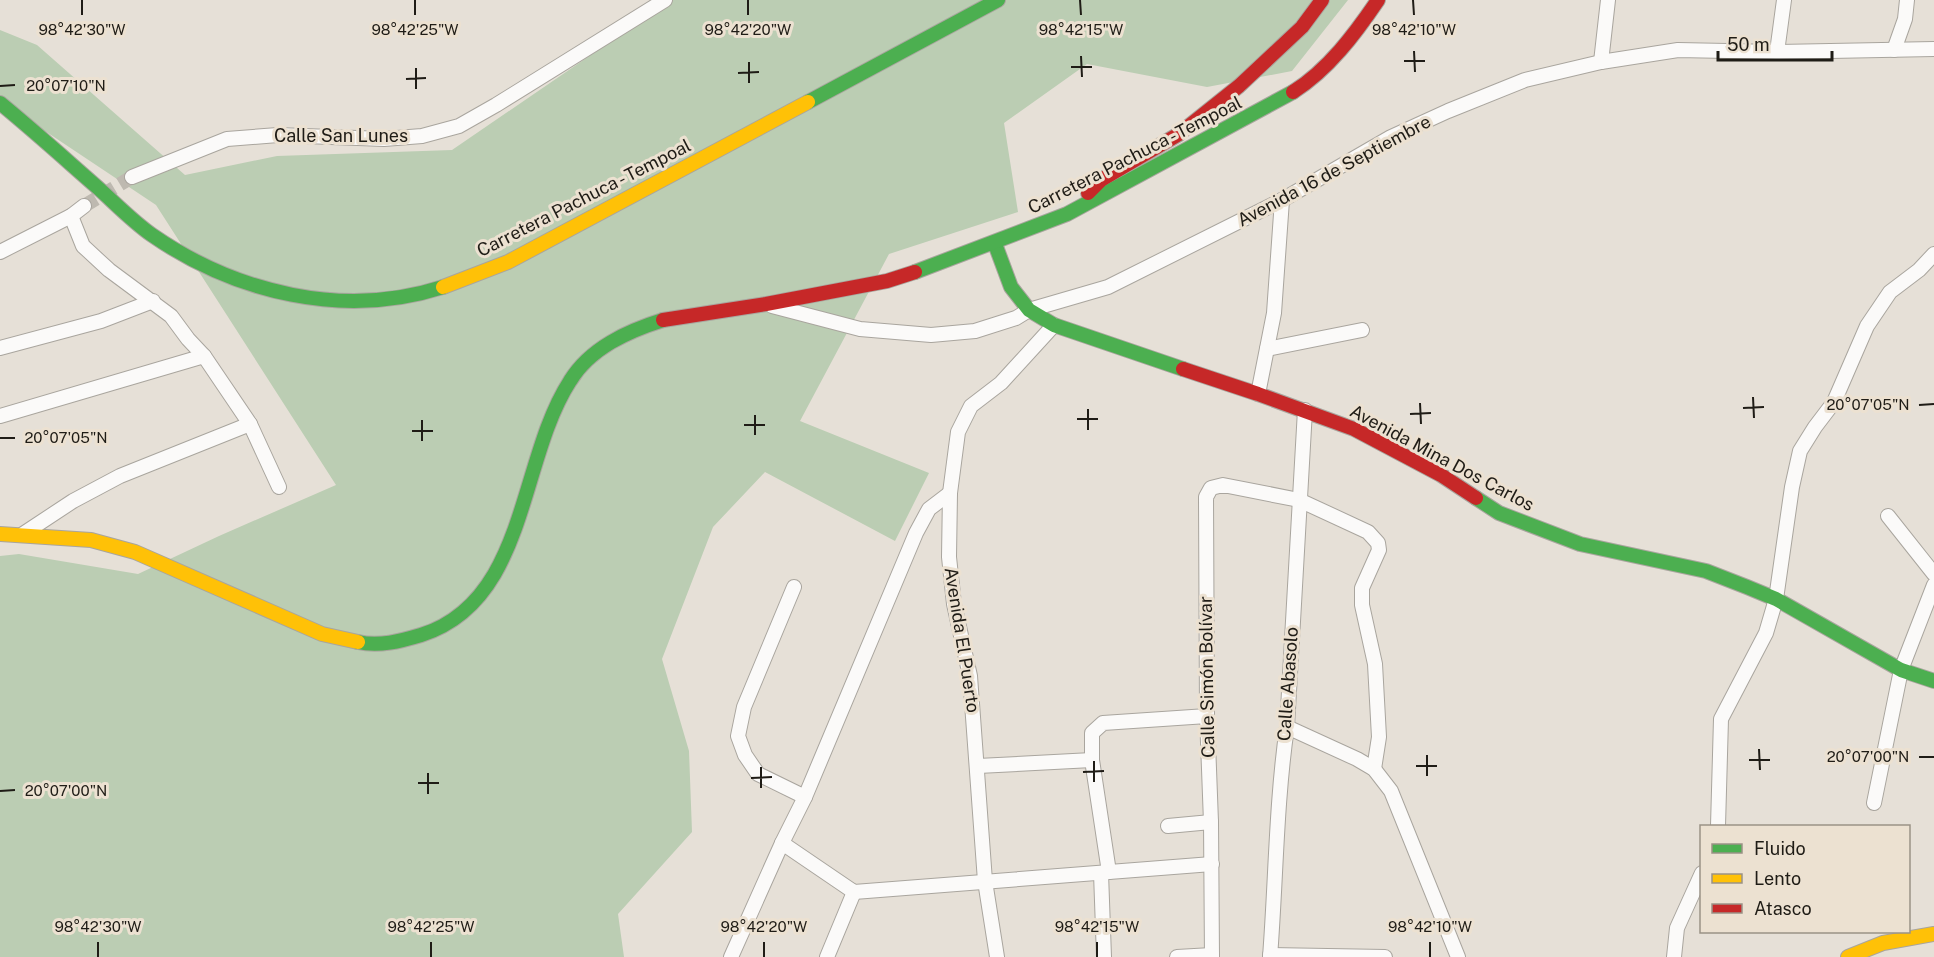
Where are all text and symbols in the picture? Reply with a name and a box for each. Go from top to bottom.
text: 98°42'30"W [38,21,126,38]
text: 98°42'25"W [371,21,459,38]
text: 98°42'20"W [705,21,791,38]
text: 98°42'15"W [1039,21,1123,38]
text: 98°42'10"W [1372,21,1456,38]
scale bar [1718,24,1832,62]
text: 50 m [1727,34,1770,55]
text: 20°07'10"N [26,77,106,94]
street label: Carretera Pachuca - Tempoal [1024,91,1245,218]
street label: Avenida 16 de Septiembre [1233,111,1434,231]
street label: Calle San Lunes [274,125,408,146]
street label: Carretera Pachuca - Tempoal [473,134,694,261]
text: 20°07'05"N [1826,396,1910,413]
street label: Avenida Mina Dos Carlos [1347,400,1538,515]
text: 20°07'05"N [24,429,108,446]
street label: Avenida El Puerto [941,566,984,714]
street label: Calle Simón Bolívar [1195,596,1218,758]
street label: Calle Abasolo [1273,626,1302,742]
text: 20°07'00"N [1827,748,1909,765]
text: 20°07'00"N [25,782,107,799]
legend [1700,825,1910,933]
text: Fluido [1754,838,1806,859]
text: Lento [1754,868,1801,889]
text: Atasco [1754,898,1812,919]
text: 98°42'30"W [54,918,142,935]
text: 98°42'25"W [387,918,475,935]
text: 98°42'20"W [721,918,807,935]
text: 98°42'15"W [1055,918,1139,935]
text: 98°42'10"W [1388,918,1472,935]

